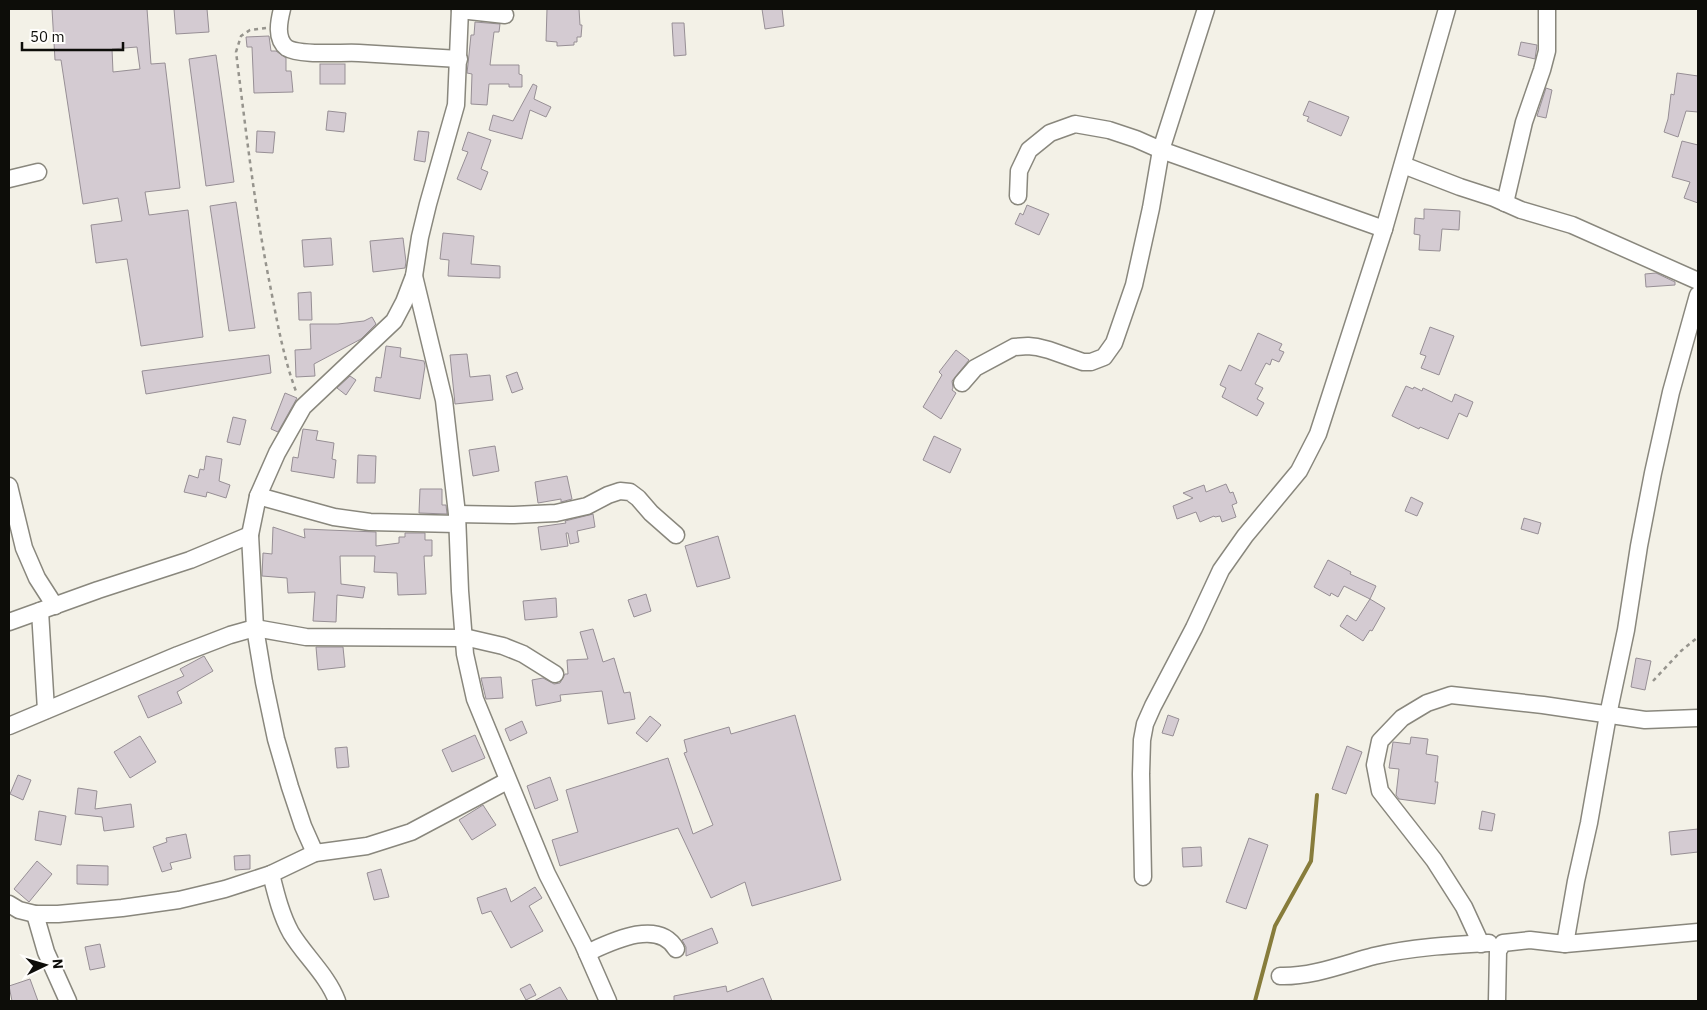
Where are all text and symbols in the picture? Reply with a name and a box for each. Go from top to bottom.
scale bar [22,20,124,52]
text: 50 m [30,27,65,46]
north arrow [20,940,70,990]
text: N [49,958,67,970]

